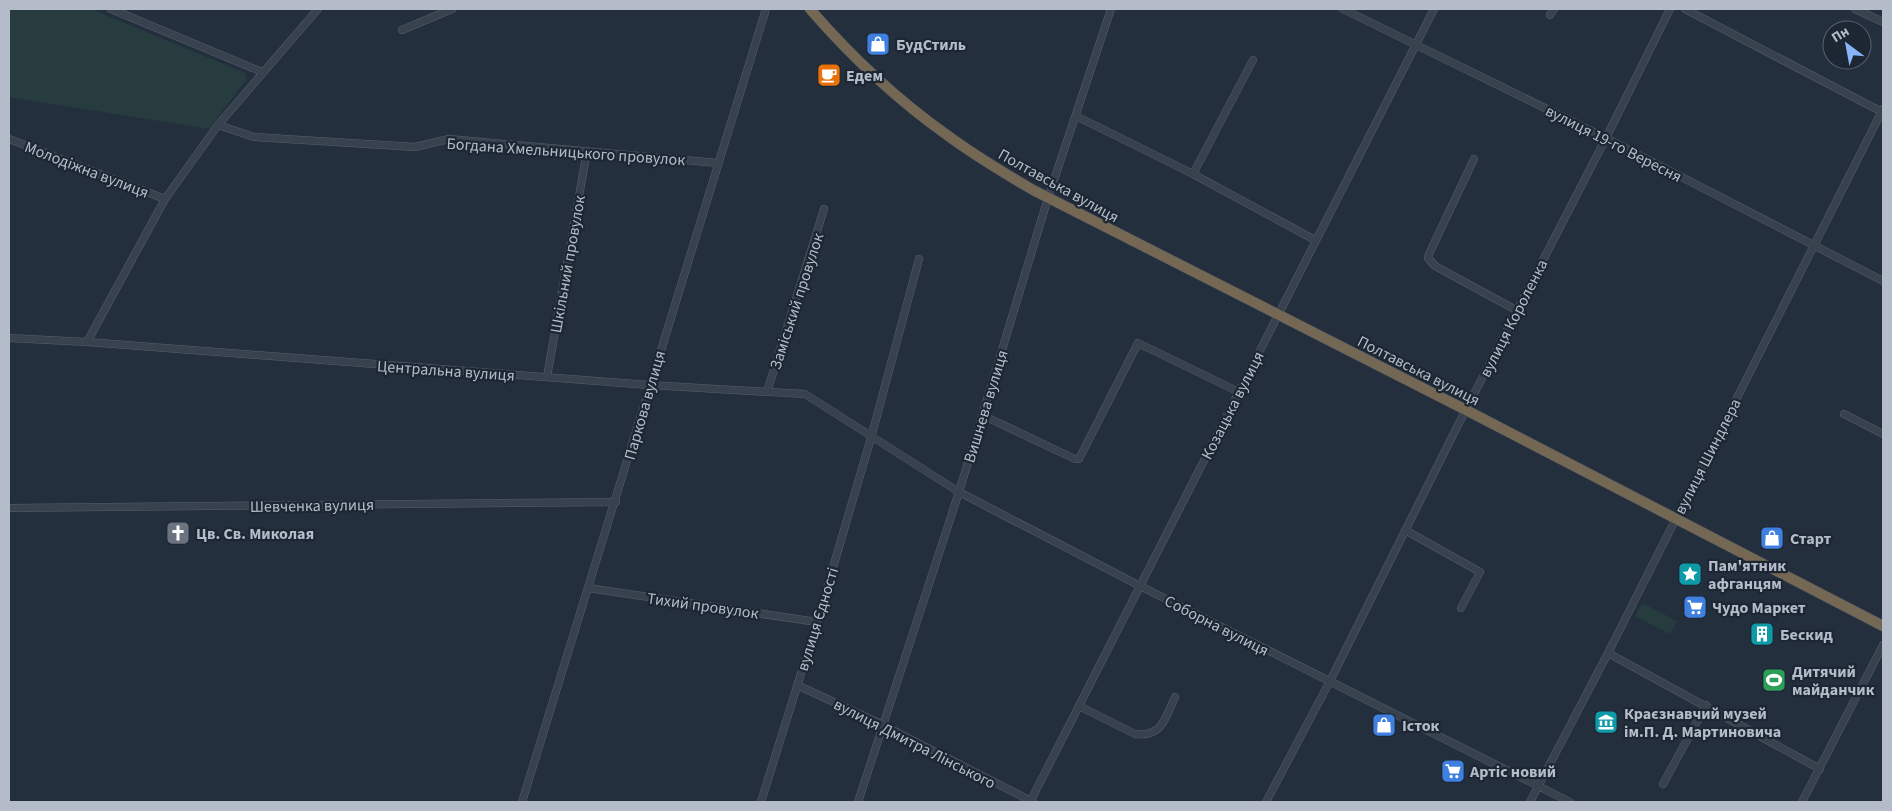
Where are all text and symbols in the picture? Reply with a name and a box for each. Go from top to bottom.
north arrow [1822,20,1872,70]
text: Пн [1828,22,1853,48]
shop icon: БудСтиль [865,31,891,57]
place label: БудСтиль [896,34,966,56]
cafe icon: Едем [816,62,842,88]
place label: Едем [846,65,883,87]
street label: вулиця 19-го Вересня [1541,100,1686,188]
street label: Богдана Хмельницького провулок [446,133,686,171]
street label: Молодіжна вулиця [21,136,152,204]
street label: Полтавська вулиця [994,144,1123,228]
street label: Шкільний провулок [545,194,591,335]
street label: Заміський провулок [765,230,829,372]
street label: вулиця Короленка [1475,256,1553,381]
street label: Полтавська вулиця [1353,330,1484,411]
street label: Вишнева вулиця [958,347,1014,465]
street label: Паркова вулиця [619,348,671,463]
street label: Козацька вулиця [1196,348,1270,463]
street label: Центральна вулиця [376,355,516,387]
street label: вулиця Шиндлера [1669,395,1747,518]
street label: Шевченка вулиця [250,494,374,518]
church icon: Цв. Св. Миколая [165,520,191,546]
place label: Цв. Св. Миколая [196,523,314,545]
shop icon: Старт [1759,525,1785,551]
place label: Старт [1790,528,1831,550]
place label: Пам'ятник афганцям [1708,555,1786,595]
place icon: Пам'ятник афганцям [1677,561,1703,587]
street label: вулиця Єдності [792,565,844,674]
street label: Тихий провулок [646,587,760,625]
street label: Соборна вулиця [1161,590,1273,662]
supermarket icon: Чудо Маркет [1682,594,1708,620]
place label: Чудо Маркет [1712,597,1806,619]
building icon: Бескид [1749,621,1775,647]
place label: Бескид [1780,624,1833,646]
place label: Дитячий майданчик [1792,661,1875,701]
sports icon: Дитячий майданчик [1761,667,1787,693]
street label: вулиця Дмитра Лінського [830,693,999,794]
place label: Краєзнавчий музей ім.П. Д. Мартиновича [1624,703,1781,743]
museum icon: Краєзнавчий музей ім.П. Д. Мартиновича [1593,709,1619,735]
shop icon: Істок [1371,712,1397,738]
place label: Істок [1402,715,1440,737]
supermarket icon: Артіс новий [1440,758,1466,784]
place label: Артіс новий [1469,761,1556,783]

